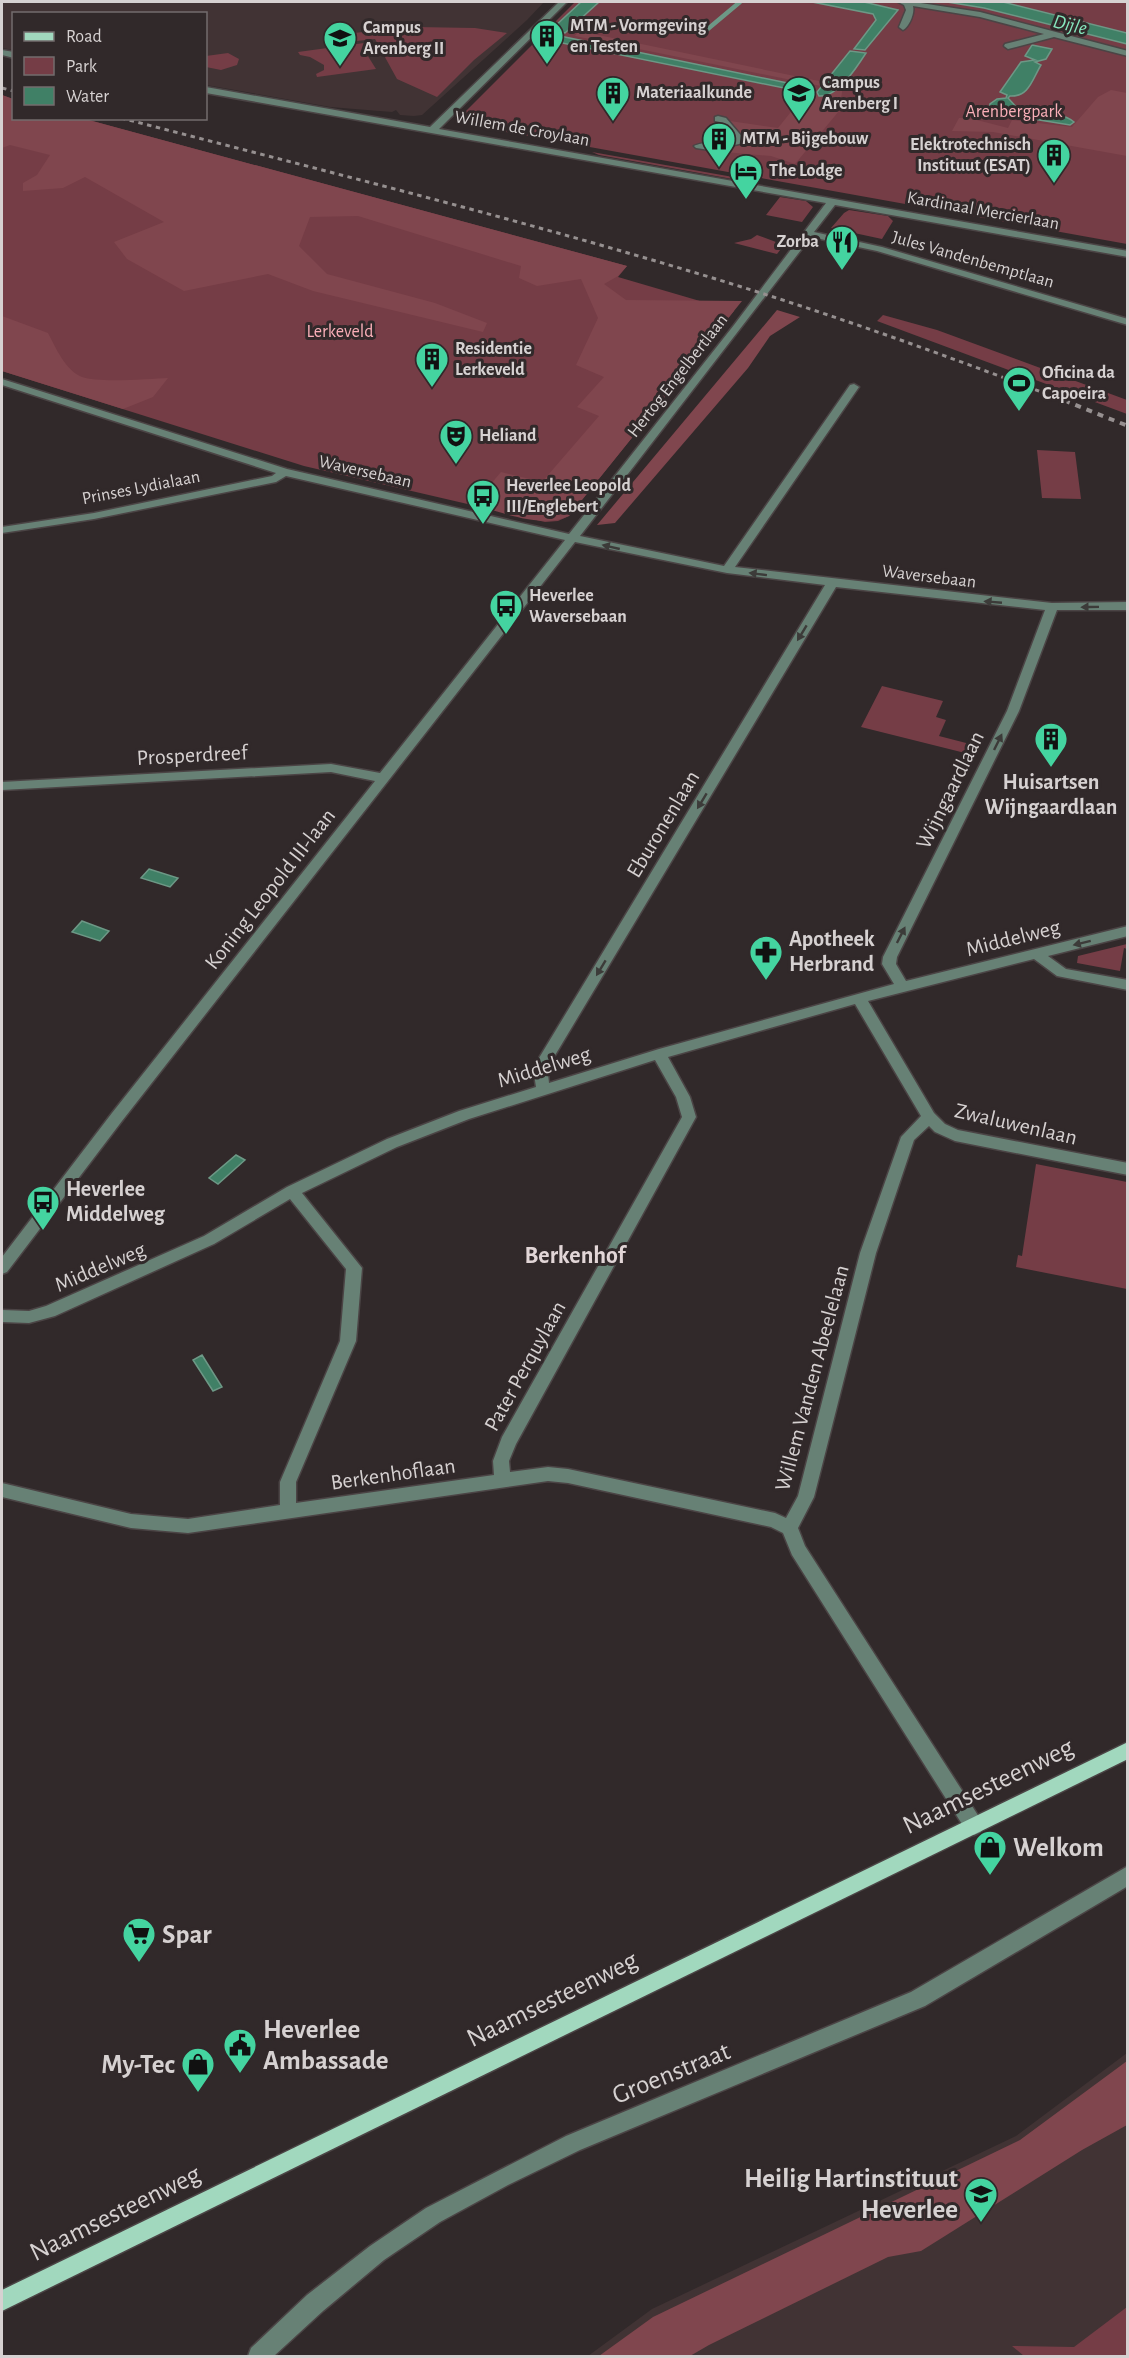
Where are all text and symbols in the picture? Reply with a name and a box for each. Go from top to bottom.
water label: Dijle [1051,11,1089,39]
legend [12,12,207,120]
place label: MTM - Vormgeving en Testen [570,17,708,56]
building icon: MTM - Vormgeving en Testen [529,18,565,65]
place label: Campus Arenberg II [363,19,444,58]
school or university icon: Campus Arenberg II [322,20,358,67]
text: Road [66,28,102,46]
text: Park [66,58,98,76]
place label: Campus Arenberg I [822,74,898,113]
building icon: Materiaalkunde [595,75,631,122]
school or university icon: Campus Arenberg I [781,75,817,122]
place label: Materiaalkunde [636,84,752,102]
text: Water [66,88,109,106]
park label: Arenbergpark [965,103,1063,121]
street label: Willem de Croylaan [453,108,591,150]
building icon: MTM - Bijgebouw [701,121,737,168]
place label: MTM - Bijgebouw [742,130,869,148]
place label: Elektrotechnisch Instituut (ESAT) [910,136,1031,175]
building icon: Elektrotechnisch Instituut (ESAT) [1036,137,1072,184]
hotel icon: The Lodge [728,153,764,200]
place label: The Lodge [769,162,842,180]
street label: Kardinaal Mercierlaan [906,189,1060,233]
restaurant icon: Zorba [824,224,860,271]
street label: Jules Vandenbemptlaan [890,228,1056,292]
place label: Zorba [776,233,819,251]
street label: Hertog Engelbertlaan [625,311,731,441]
park label: Lerkeveld [306,323,374,341]
place label: Residentie Lerkeveld [455,340,532,379]
building icon: Residentie Lerkeveld [414,341,450,388]
place label: Oficina da Capoeira [1042,364,1115,403]
sports icon: Oficina da Capoeira [1001,365,1037,412]
theatre icon: Heliand [438,418,474,465]
place label: Heliand [479,427,537,445]
street label: Waversebaan [317,453,413,491]
street label: Prinses Lydialaan [80,468,202,508]
place label: Heverlee Leopold III/Englebert [506,477,632,516]
bus stop icon: Heverlee Leopold III/Englebert [465,478,501,525]
one-way arrow [601,542,620,551]
street label: Waversebaan [881,562,977,592]
one-way arrow [749,569,768,579]
place label: Heverlee Waversebaan [529,587,627,626]
bus stop icon: Heverlee Waversebaan [488,588,524,635]
one-way arrow [984,597,1003,607]
one-way arrow [1080,602,1099,612]
one-way arrow [797,625,808,641]
building icon: Huisartsen Wijngaardlaan [1033,721,1069,768]
street label: Wijngaardlaan [912,728,988,852]
one-way arrow [993,733,1002,750]
street label: Prosperdreef [136,741,249,769]
street label: Eburonenlaan [623,767,703,881]
place label: Huisartsen Wijngaardlaan [985,771,1117,819]
one-way arrow [696,793,707,809]
street label: Koning Leopold III-laan [201,804,339,974]
street label: Middelweg [964,916,1063,960]
one-way arrow [896,926,906,943]
place label: Apotheek Herbrand [789,928,875,975]
pharmacy icon: Apotheek Herbrand [748,934,784,981]
one-way arrow [1073,938,1091,948]
one-way arrow [596,960,607,976]
street label: Middelweg [495,1042,593,1092]
street label: Zwaluwenlaan [953,1099,1079,1149]
place label: Heverlee Middelweg [66,1178,166,1225]
bus stop icon: Heverlee Middelweg [25,1184,61,1231]
street label: Middelweg [51,1238,149,1296]
district label: Berkenhof [525,1244,627,1268]
street label: Willem Vanden Abeelelaan [771,1263,853,1493]
street label: Pater Perquylaan [480,1297,570,1435]
street label: Berkenhoflaan [329,1454,457,1494]
street label: Naamsesteenweg [898,1733,1078,1839]
shop icon: Welkom [972,1829,1008,1876]
place label: Welkom [1013,1834,1104,1861]
supermarket icon: Spar [121,1916,157,1963]
place label: Spar [162,1921,212,1948]
street label: Naamsesteenweg [462,1946,642,2052]
place label: Heverlee Ambassade [263,2016,389,2074]
public building icon: Heverlee Ambassade [222,2027,258,2074]
street label: Groenstraat [608,2037,734,2109]
shop icon: My-Tec [180,2046,216,2093]
place label: My-Tec [101,2051,176,2079]
street label: Naamsesteenweg [25,2160,205,2266]
place label: Heilig Hartinstituut Heverlee [744,2165,958,2223]
school or university icon: Heilig Hartinstituut Heverlee [963,2176,999,2223]

